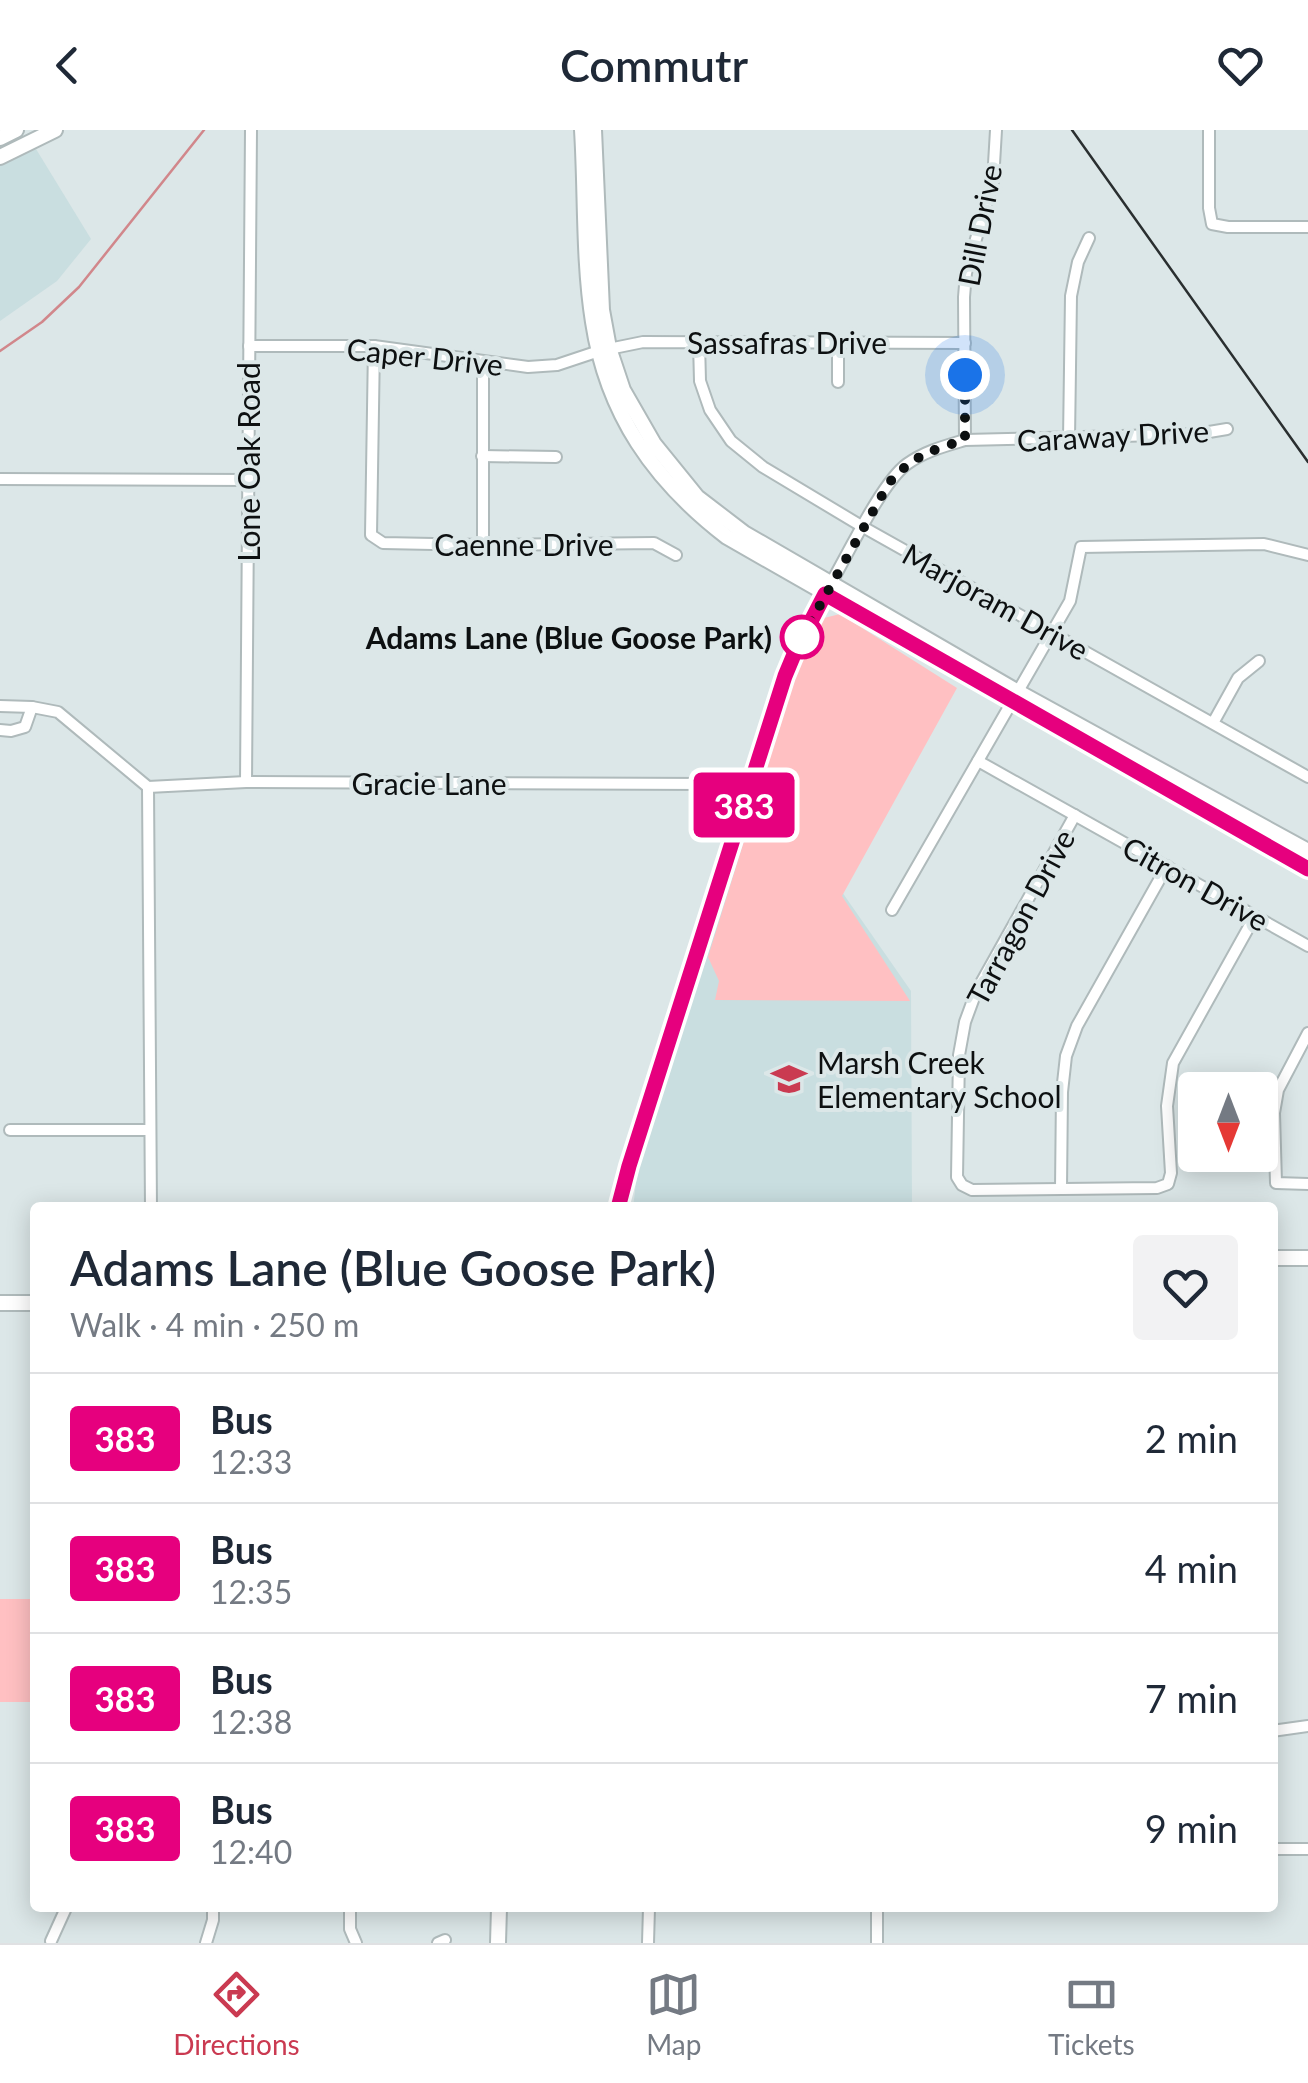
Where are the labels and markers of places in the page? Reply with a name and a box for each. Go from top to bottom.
marker: Adams Lane (Blue Goose Park) [781,616,823,658]
place label: Adams Lane (Blue Goose Park) [365,619,772,655]
place label: Marsh Creek Elementary School [817,1044,1062,1114]
school or university icon: Marsh Creek Elementary School [770,1060,808,1098]

